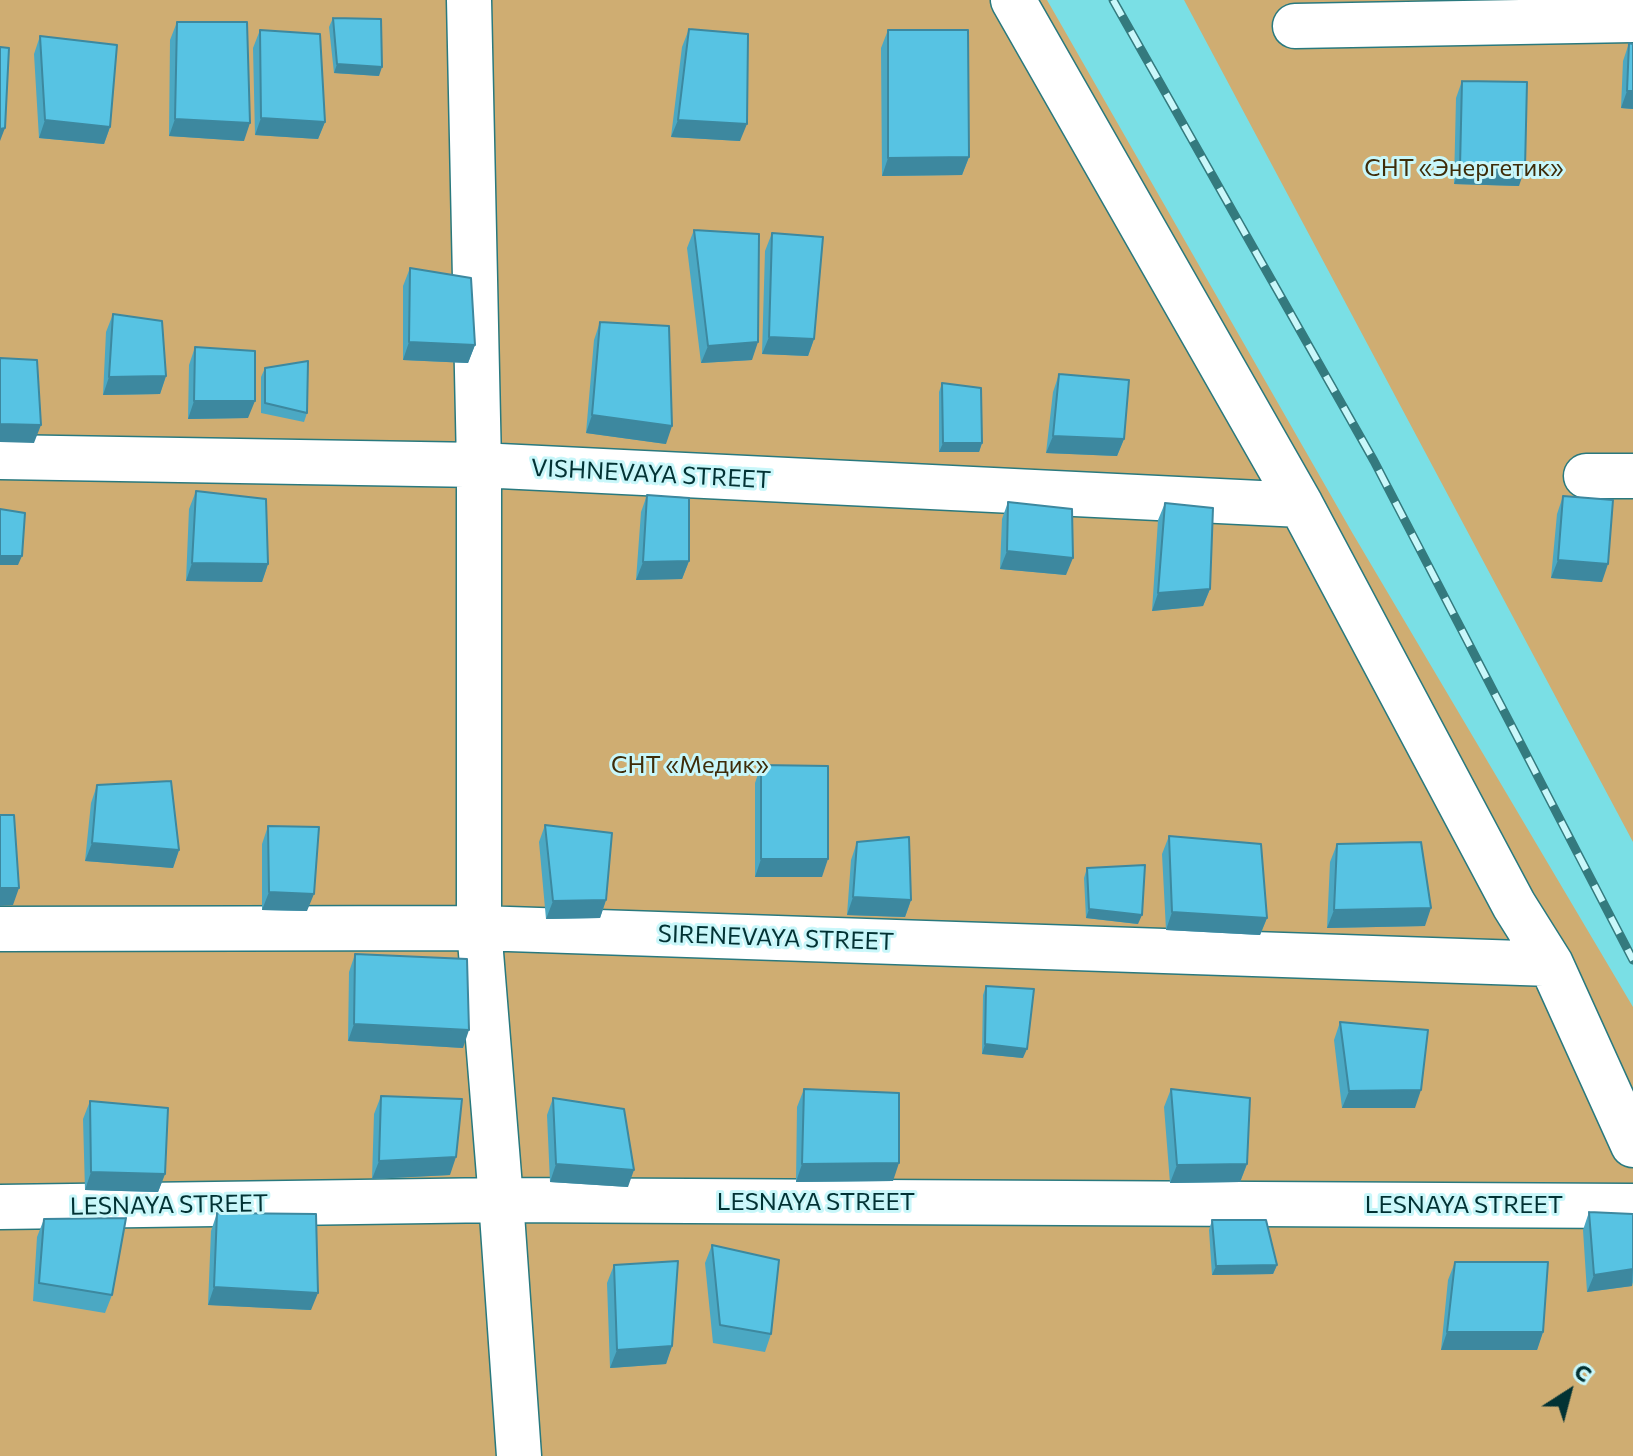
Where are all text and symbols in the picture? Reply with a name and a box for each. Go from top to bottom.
park label: СНТ «Энергетик» [1364,154,1564,182]
street label: VISHNEVAYA STREET [530,453,772,495]
park label: СНТ «Медик» [611,751,769,779]
street label: SIRENEVAYA STREET [657,919,895,957]
street label: LESNAYA STREET [717,1188,915,1216]
street label: LESNAYA STREET [70,1189,268,1221]
street label: LESNAYA STREET [1365,1191,1563,1219]
north arrow [1529,1352,1609,1432]
text: С [1569,1357,1597,1388]

